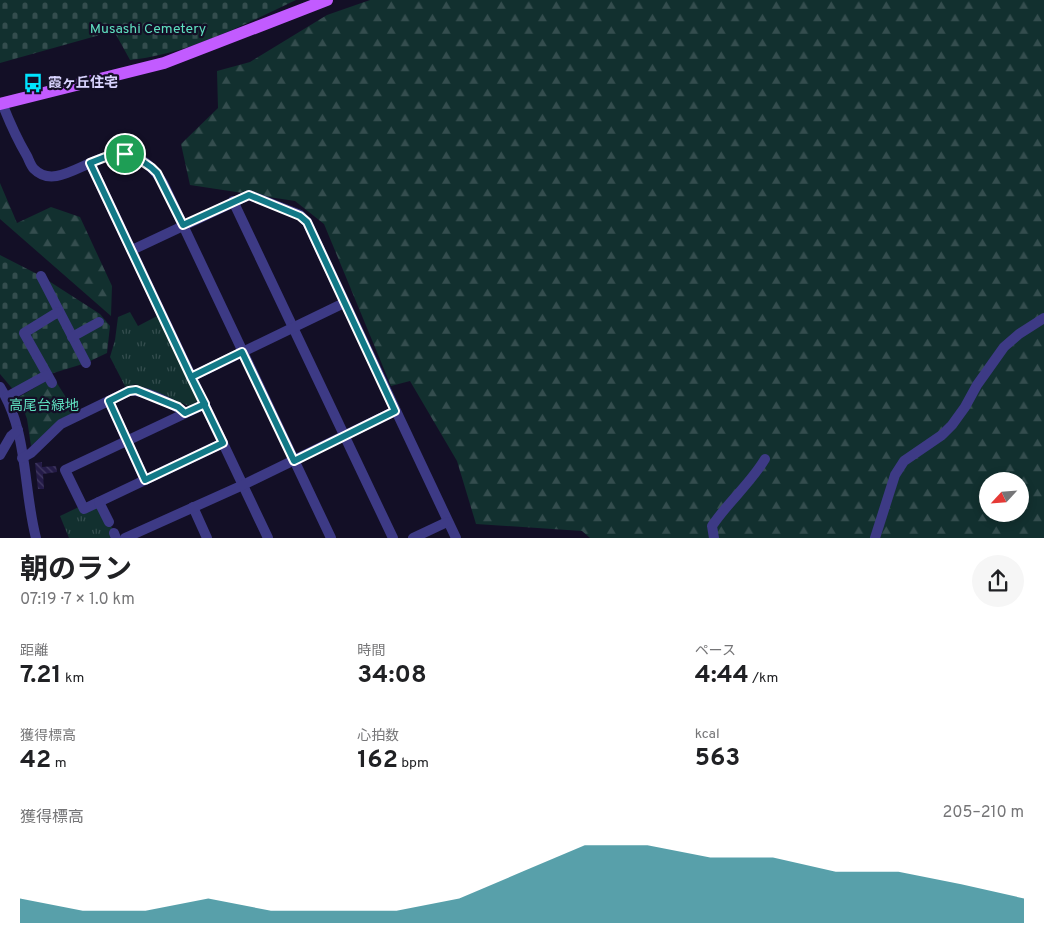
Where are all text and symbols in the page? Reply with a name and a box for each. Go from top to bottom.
park label: Musashi Cemetery [90,21,206,38]
bus stop icon: 霞ヶ丘住宅 [22,72,44,94]
place label: 霞ヶ丘住宅 [48,74,118,92]
pin [104,133,146,175]
icon: arrive [111,140,139,168]
park label: 高尾台緑地 [9,397,79,415]
north arrow [979,472,1029,522]
map controls [979,472,1029,522]
text: 朝のラン [20,553,132,589]
button: share [972,555,1024,607]
text: 07:19 · 7 × 1.0 km [20,590,135,610]
text: 距離 [20,643,48,660]
text: 時間 [357,643,385,660]
text: ペース [695,643,736,660]
text: 7.21 [20,660,62,692]
text: 34:08 [357,660,427,692]
text: 4:44 [695,660,749,692]
text: km [62,670,84,687]
text: /km [749,670,778,687]
text: kcal [695,726,720,743]
text: 獲得標高 [20,728,76,745]
text: 心拍数 [357,728,399,745]
text: 563 [695,743,740,775]
text: 42 [20,745,51,777]
text: 162 [357,745,398,777]
text: m [51,755,67,772]
text: bpm [398,755,429,772]
text: 205–210 m [942,803,1024,823]
text: 獲得標高 [20,808,84,828]

